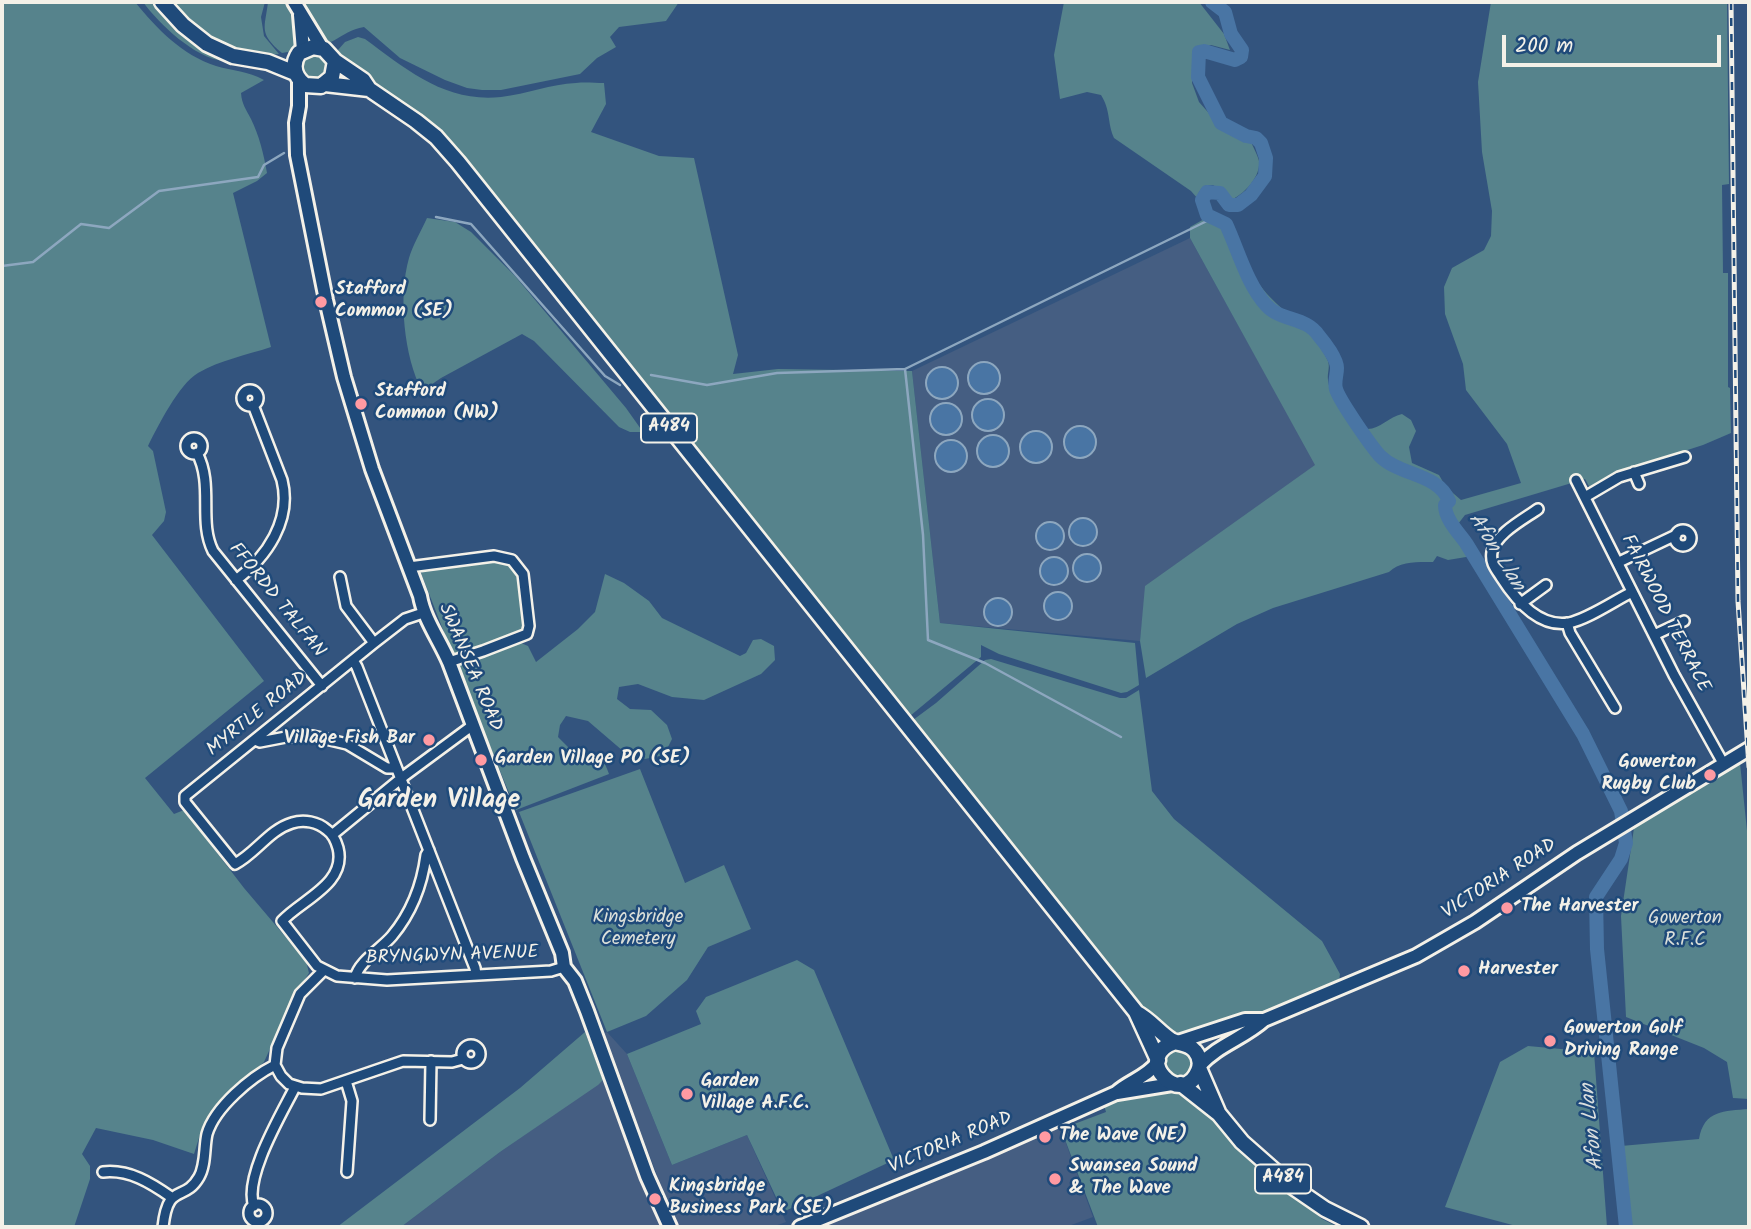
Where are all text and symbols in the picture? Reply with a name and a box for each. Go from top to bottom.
scale bar [1506,21,1725,65]
text: 200 m [1515,30,1573,63]
place label: Stafford Common (SE) [335,280,453,324]
marker: Stafford Common (SE) [313,294,329,310]
place label: Stafford Common (NW) [375,382,499,426]
marker: Stafford Common (NW) [353,396,369,412]
road number: A484 [641,414,697,442]
water label: Afon Llan [1461,509,1529,597]
street label: FAIRWOOD TERRACE [1614,531,1714,697]
street label: FFORDD TALFAN [223,539,329,663]
street label: SWANSEA ROAD [432,601,506,735]
street label: MYRTLE ROAD [203,667,313,763]
place label: Village Fish Bar [284,729,415,751]
marker: Village Fish Bar [421,732,437,748]
place label: Garden Village PO (SE) [495,749,690,771]
marker: Garden Village PO (SE) [473,752,489,768]
place label: Gowerton Rugby Club [1601,753,1696,797]
marker: Gowerton Rugby Club [1702,767,1718,783]
district label: Garden Village [358,787,520,819]
street label: VICTORIA ROAD [1438,835,1562,925]
place label: The Harvester [1521,897,1638,919]
marker: The Harvester [1499,900,1515,916]
park label: Kingsbridge Cemetery [593,908,683,952]
park label: Gowerton R.F.C [1648,909,1722,953]
street label: BRYNGWYN AVENUE [365,943,539,971]
place label: Harvester [1478,960,1558,982]
marker: Harvester [1456,963,1472,979]
place label: Gowerton Golf Driving Range [1564,1019,1682,1063]
marker: Gowerton Golf Driving Range [1542,1033,1558,1049]
place label: Garden Village A.F.C. [701,1072,809,1116]
water label: Afon Llan [1577,1082,1611,1172]
marker: Garden Village A.F.C. [679,1086,695,1102]
street label: VICTORIA ROAD [886,1108,1016,1180]
place label: The Wave (NE) [1059,1126,1187,1148]
marker: The Wave (NE) [1037,1129,1053,1145]
place label: Swansea Sound & The Wave [1069,1157,1197,1201]
road number: A484 [1255,1164,1311,1194]
marker: Swansea Sound & The Wave [1047,1171,1063,1187]
place label: Kingsbridge Business Park (SE) [669,1177,833,1221]
marker: Kingsbridge Business Park (SE) [647,1191,663,1207]

